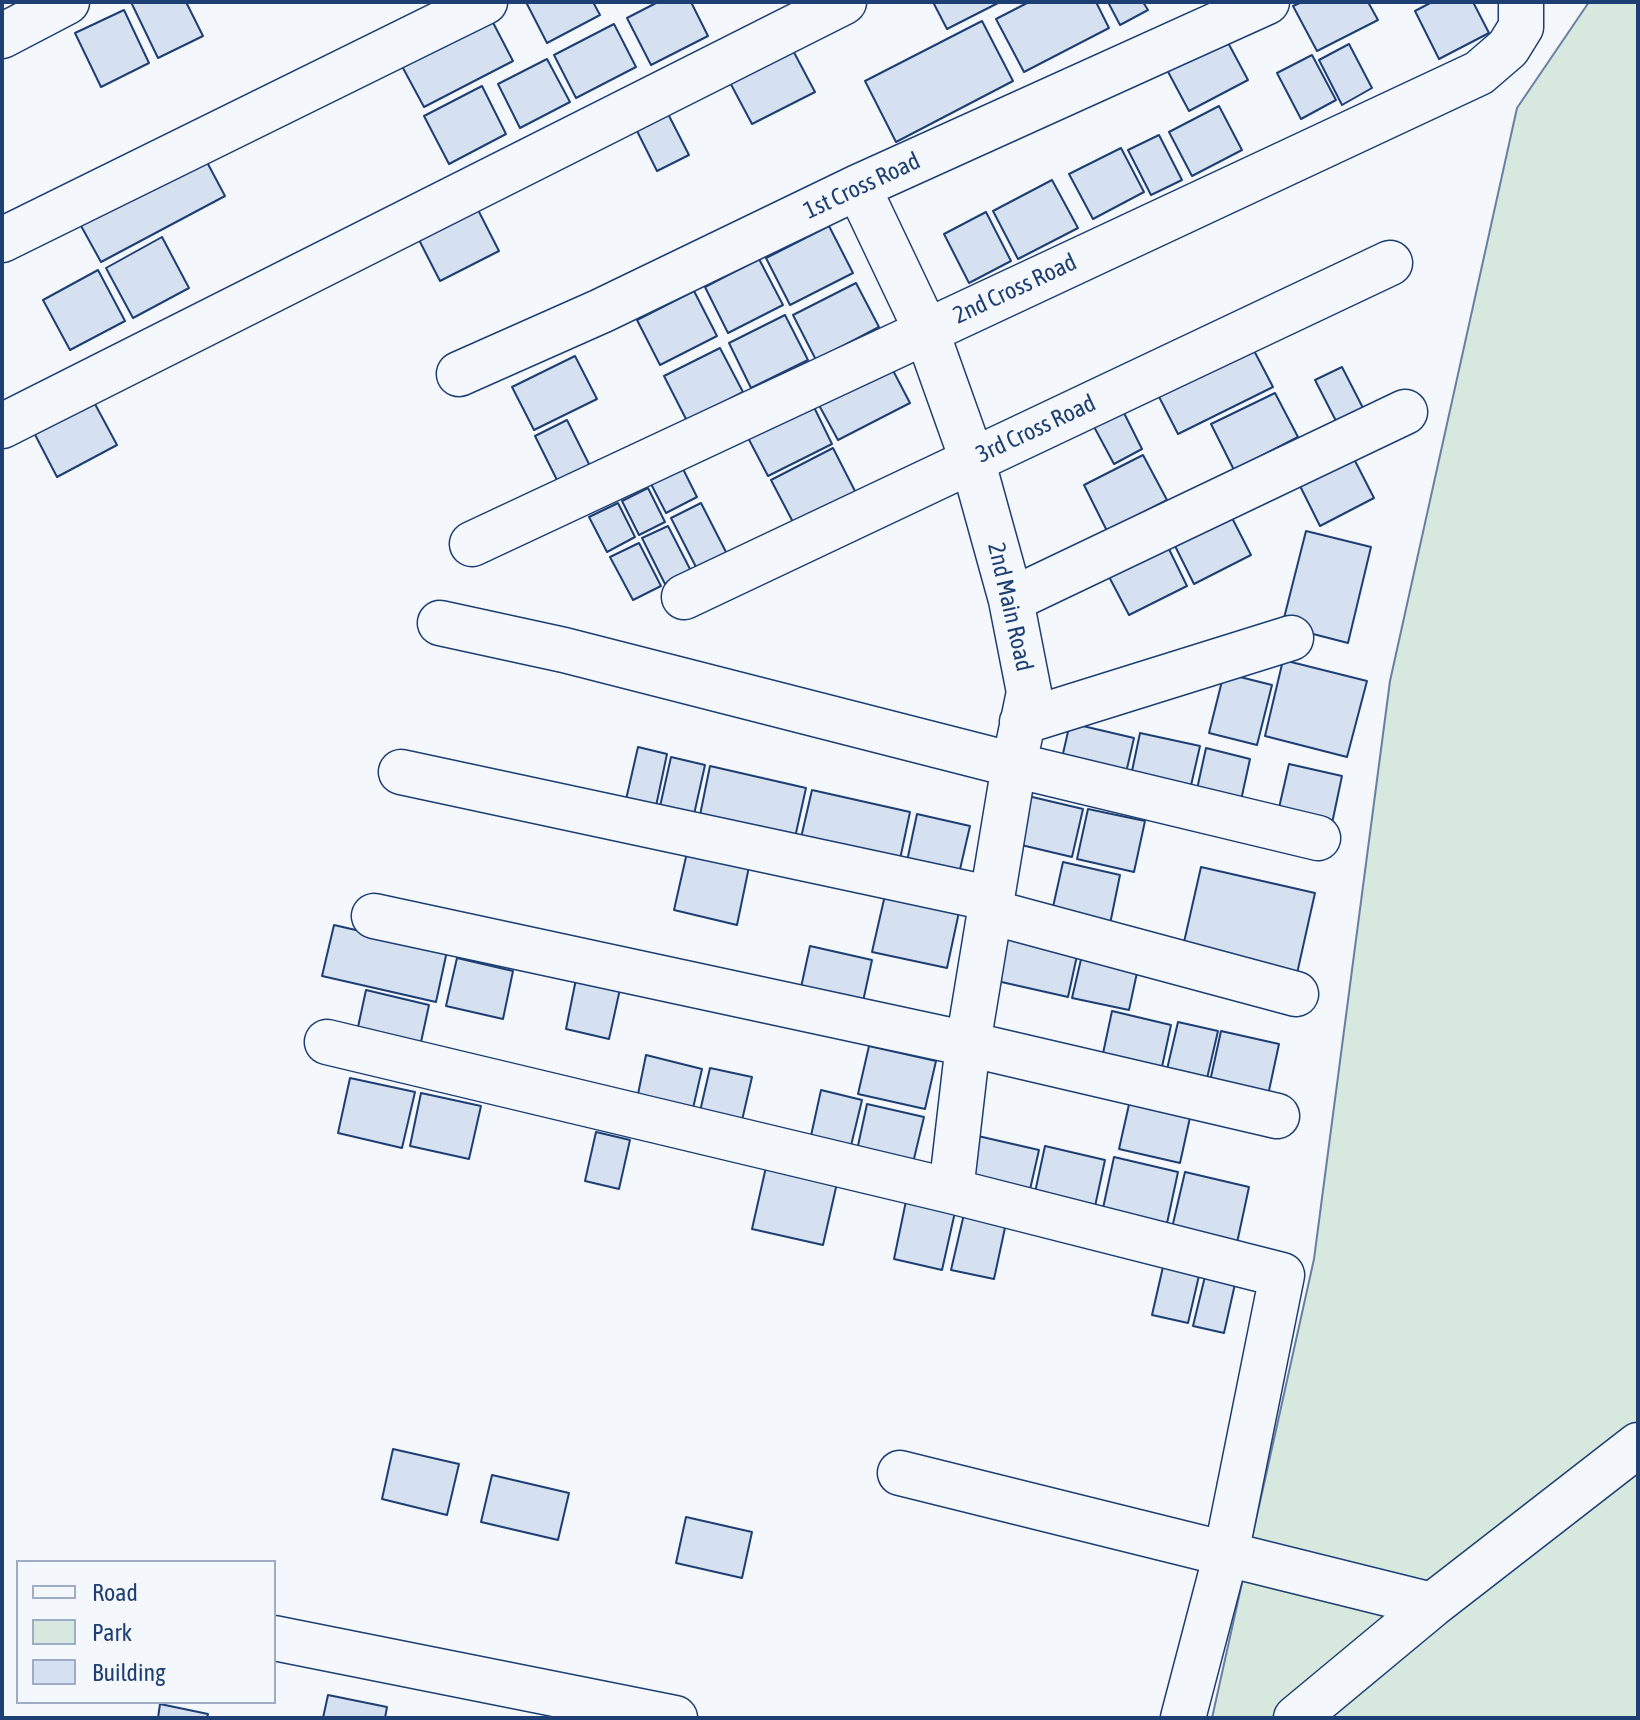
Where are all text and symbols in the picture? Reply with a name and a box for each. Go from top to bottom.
street label: 1st Cross Road [799,147,925,225]
street label: 2nd Cross Road [949,248,1081,330]
street label: 3rd Cross Road [972,389,1100,469]
street label: 2nd Main Road [981,540,1039,674]
legend [16,1560,276,1704]
text: Road [92,1579,138,1606]
text: Park [92,1619,132,1646]
text: Building [92,1659,165,1686]

